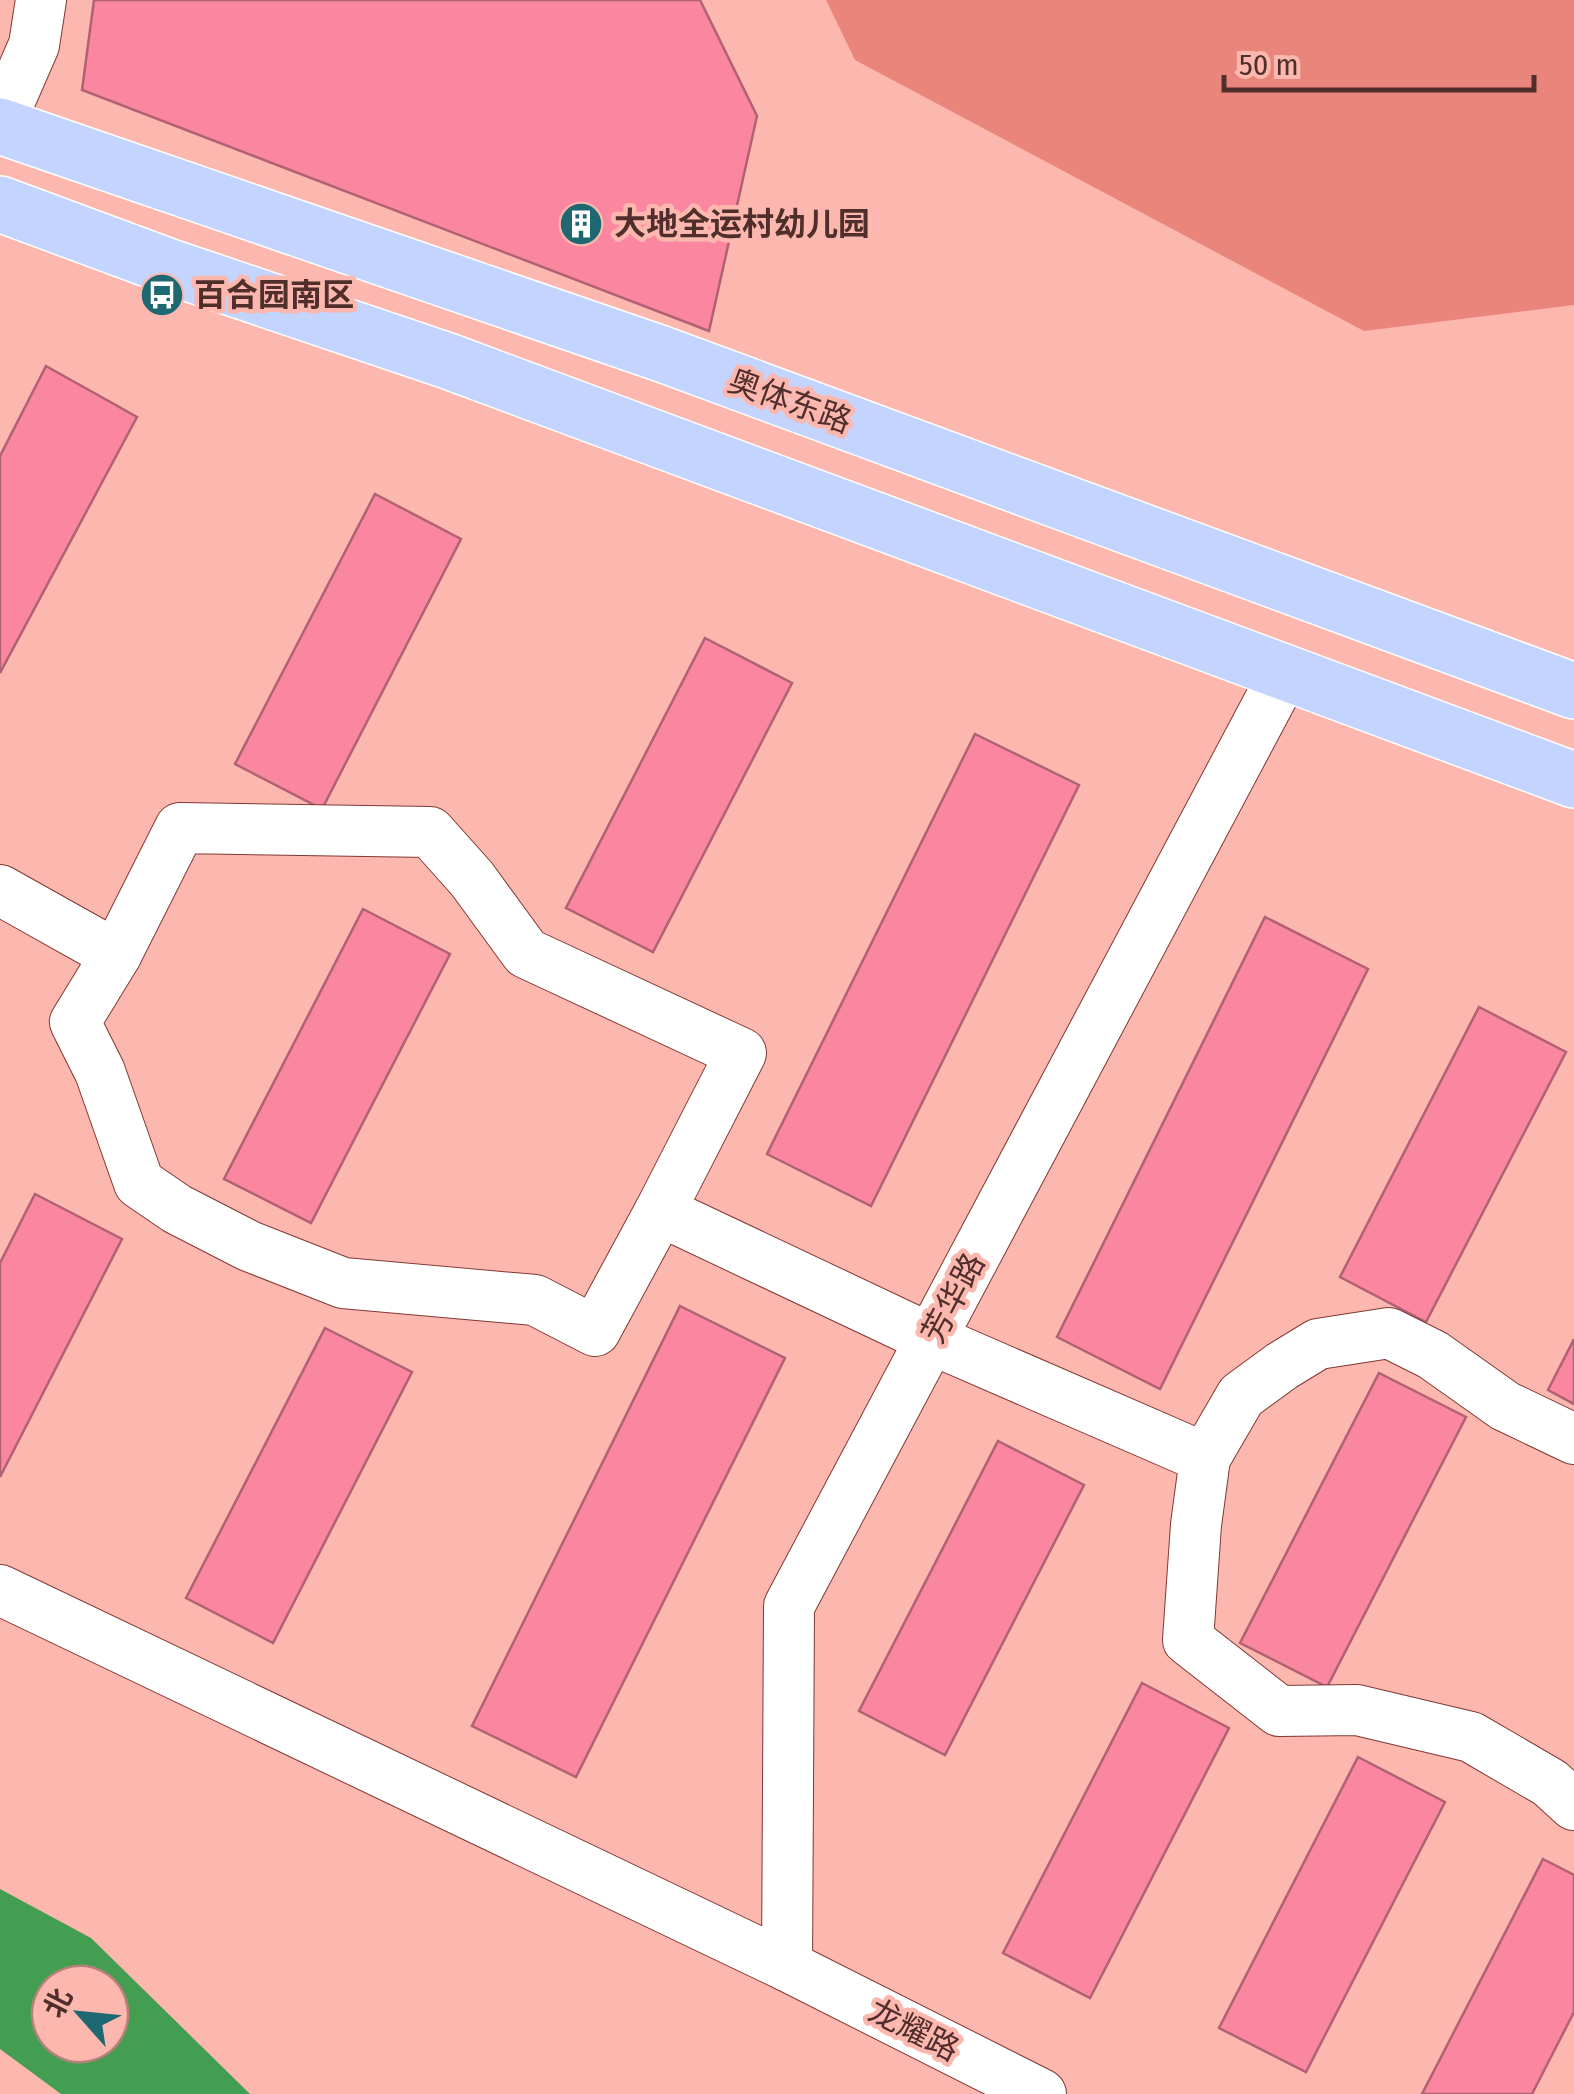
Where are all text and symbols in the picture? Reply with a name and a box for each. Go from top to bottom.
scale bar [1224,30,1534,92]
text: 50 m [1239,47,1299,83]
building icon: 大地全运村幼儿园 [558,201,604,247]
place label: 大地全运村幼儿园 [614,205,870,243]
bus stop icon: 百合园南区 [139,272,185,318]
place label: 百合园南区 [194,276,354,314]
street label: 奥体东路 [723,361,857,441]
street label: 芳华路 [914,1247,992,1349]
north arrow [30,1964,130,2064]
text: 北 [37,1983,79,2023]
street label: 龙耀路 [863,1991,965,2069]

